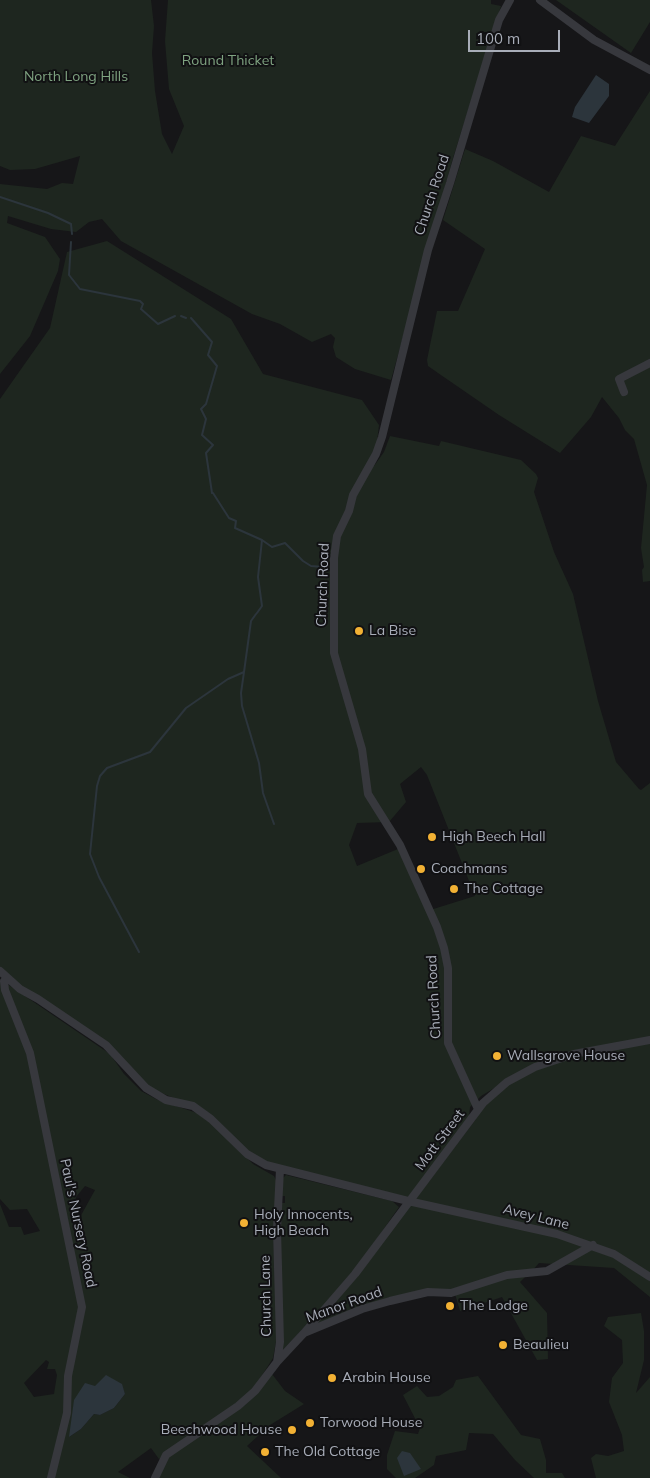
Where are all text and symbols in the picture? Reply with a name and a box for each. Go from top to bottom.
scale bar [470,20,562,52]
text: 100 m [476,29,520,48]
park label: Round Thicket [182,53,274,69]
park label: North Long Hills [24,69,128,85]
street label: Church Road [411,152,453,238]
street label: Church Road [313,543,333,627]
place label: La Bise [369,623,416,639]
marker: La Bise [353,625,365,637]
place label: High Beech Hall [442,829,546,845]
marker: High Beech Hall [426,831,438,843]
place label: Coachmans [431,861,507,877]
marker: Coachmans [415,863,427,875]
place label: The Cottage [464,881,543,897]
marker: The Cottage [448,883,460,895]
street label: Church Road [423,955,445,1039]
place label: Wallsgrove House [507,1048,625,1064]
marker: Wallsgrove House [491,1050,503,1062]
street label: Mott Street [412,1106,468,1174]
street label: Paul's Nursery Road [56,1157,100,1289]
street label: Avey Lane [501,1201,571,1233]
place label: Holy Innocents, High Beach [254,1207,353,1240]
marker: Holy Innocents, High Beach [238,1217,250,1229]
street label: Church Lane [257,1255,275,1337]
street label: Manor Road [304,1283,384,1327]
place label: The Lodge [460,1298,528,1314]
marker: The Lodge [444,1300,456,1312]
place label: Beaulieu [513,1337,569,1353]
marker: Beaulieu [497,1339,509,1351]
place label: Arabin House [342,1370,431,1386]
marker: Arabin House [326,1372,338,1384]
place label: Torwood House [320,1415,422,1431]
marker: Torwood House [304,1417,316,1429]
place label: Beechwood House [161,1422,282,1438]
marker: Beechwood House [286,1424,298,1436]
place label: The Old Cottage [275,1444,380,1460]
marker: The Old Cottage [259,1446,271,1458]

